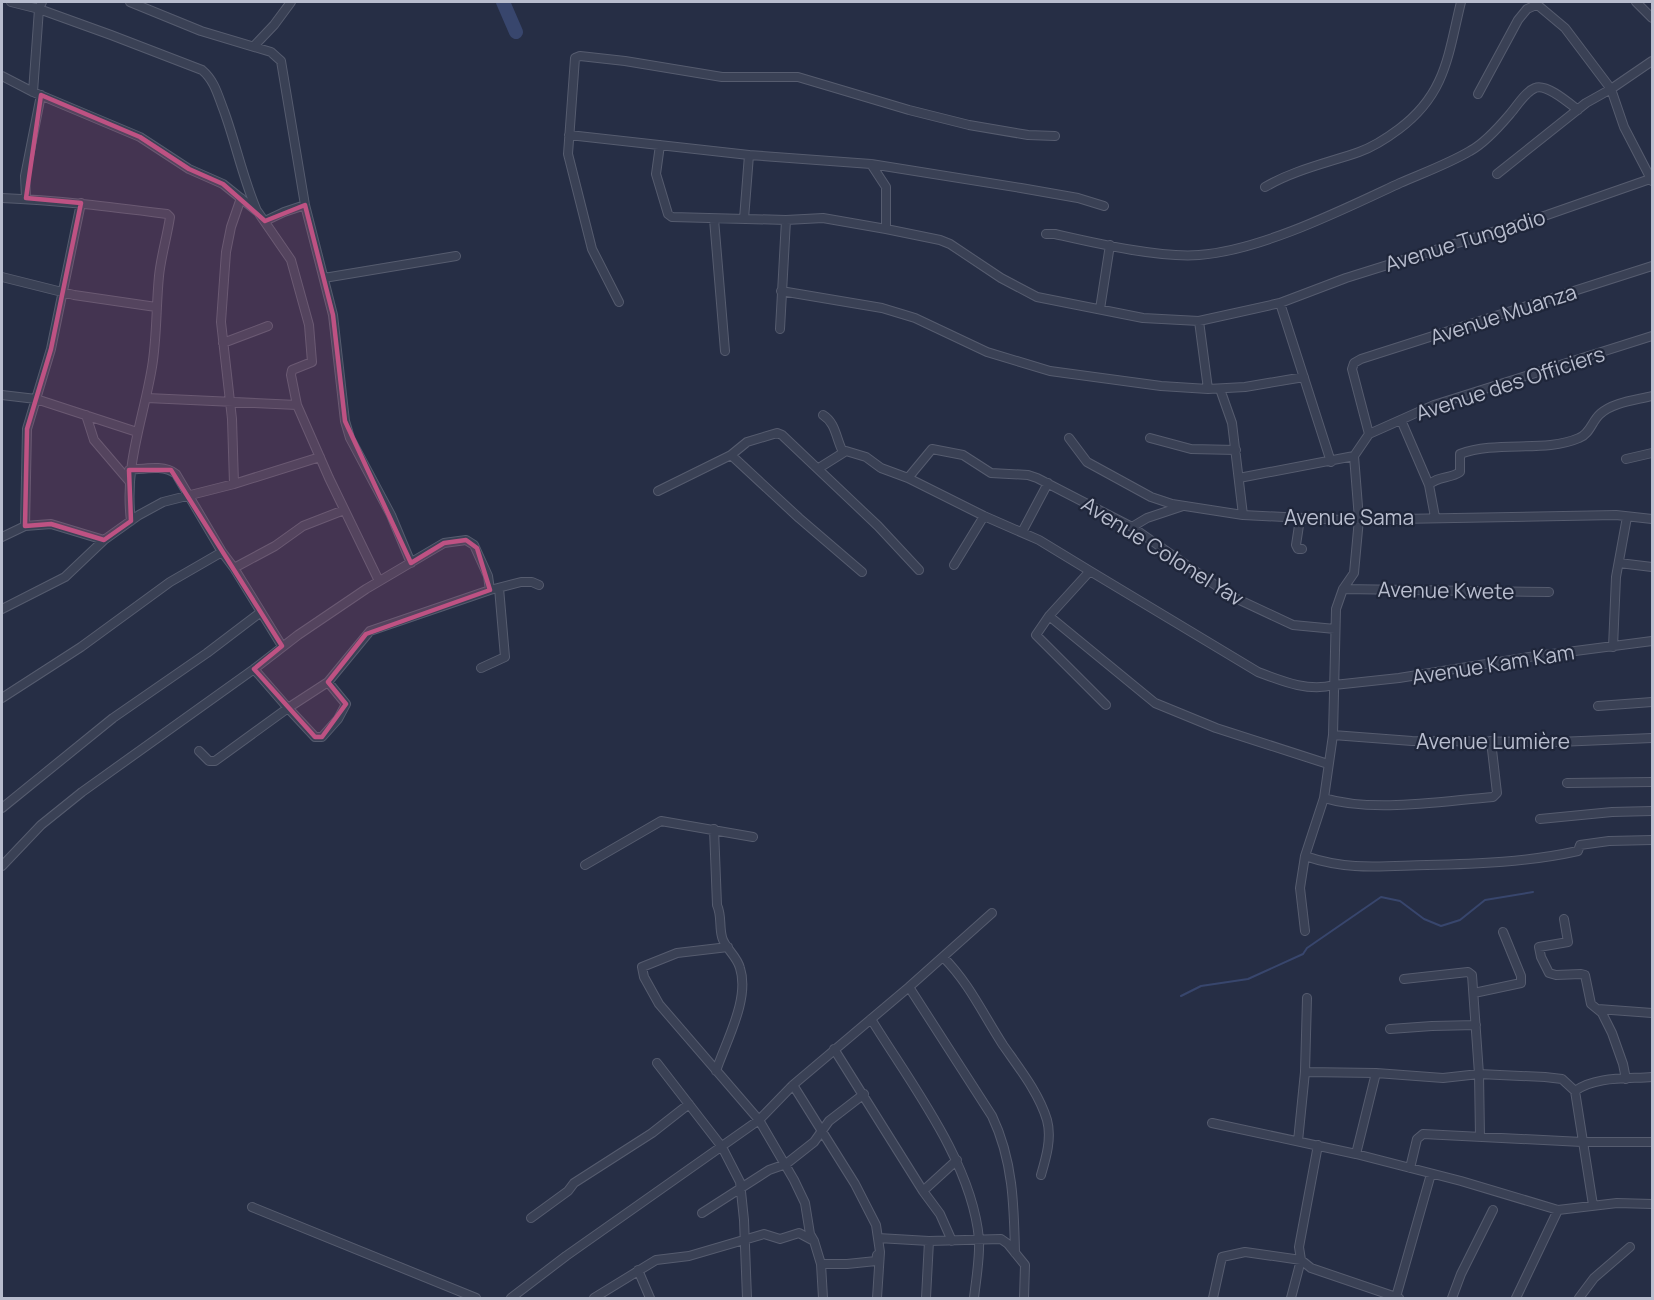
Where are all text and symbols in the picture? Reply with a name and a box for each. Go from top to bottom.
street label: Avenue Tungadio [1381,202,1549,278]
street label: Avenue Muanza [1426,277,1580,351]
street label: Avenue des Officiers [1412,339,1608,427]
street label: Avenue Colonel Yav [1076,490,1250,612]
street label: Avenue Sama [1284,503,1414,531]
street label: Avenue Kwete [1377,575,1515,605]
street label: Avenue Kam Kam [1410,637,1576,691]
street label: Avenue Lumière [1416,727,1570,755]

